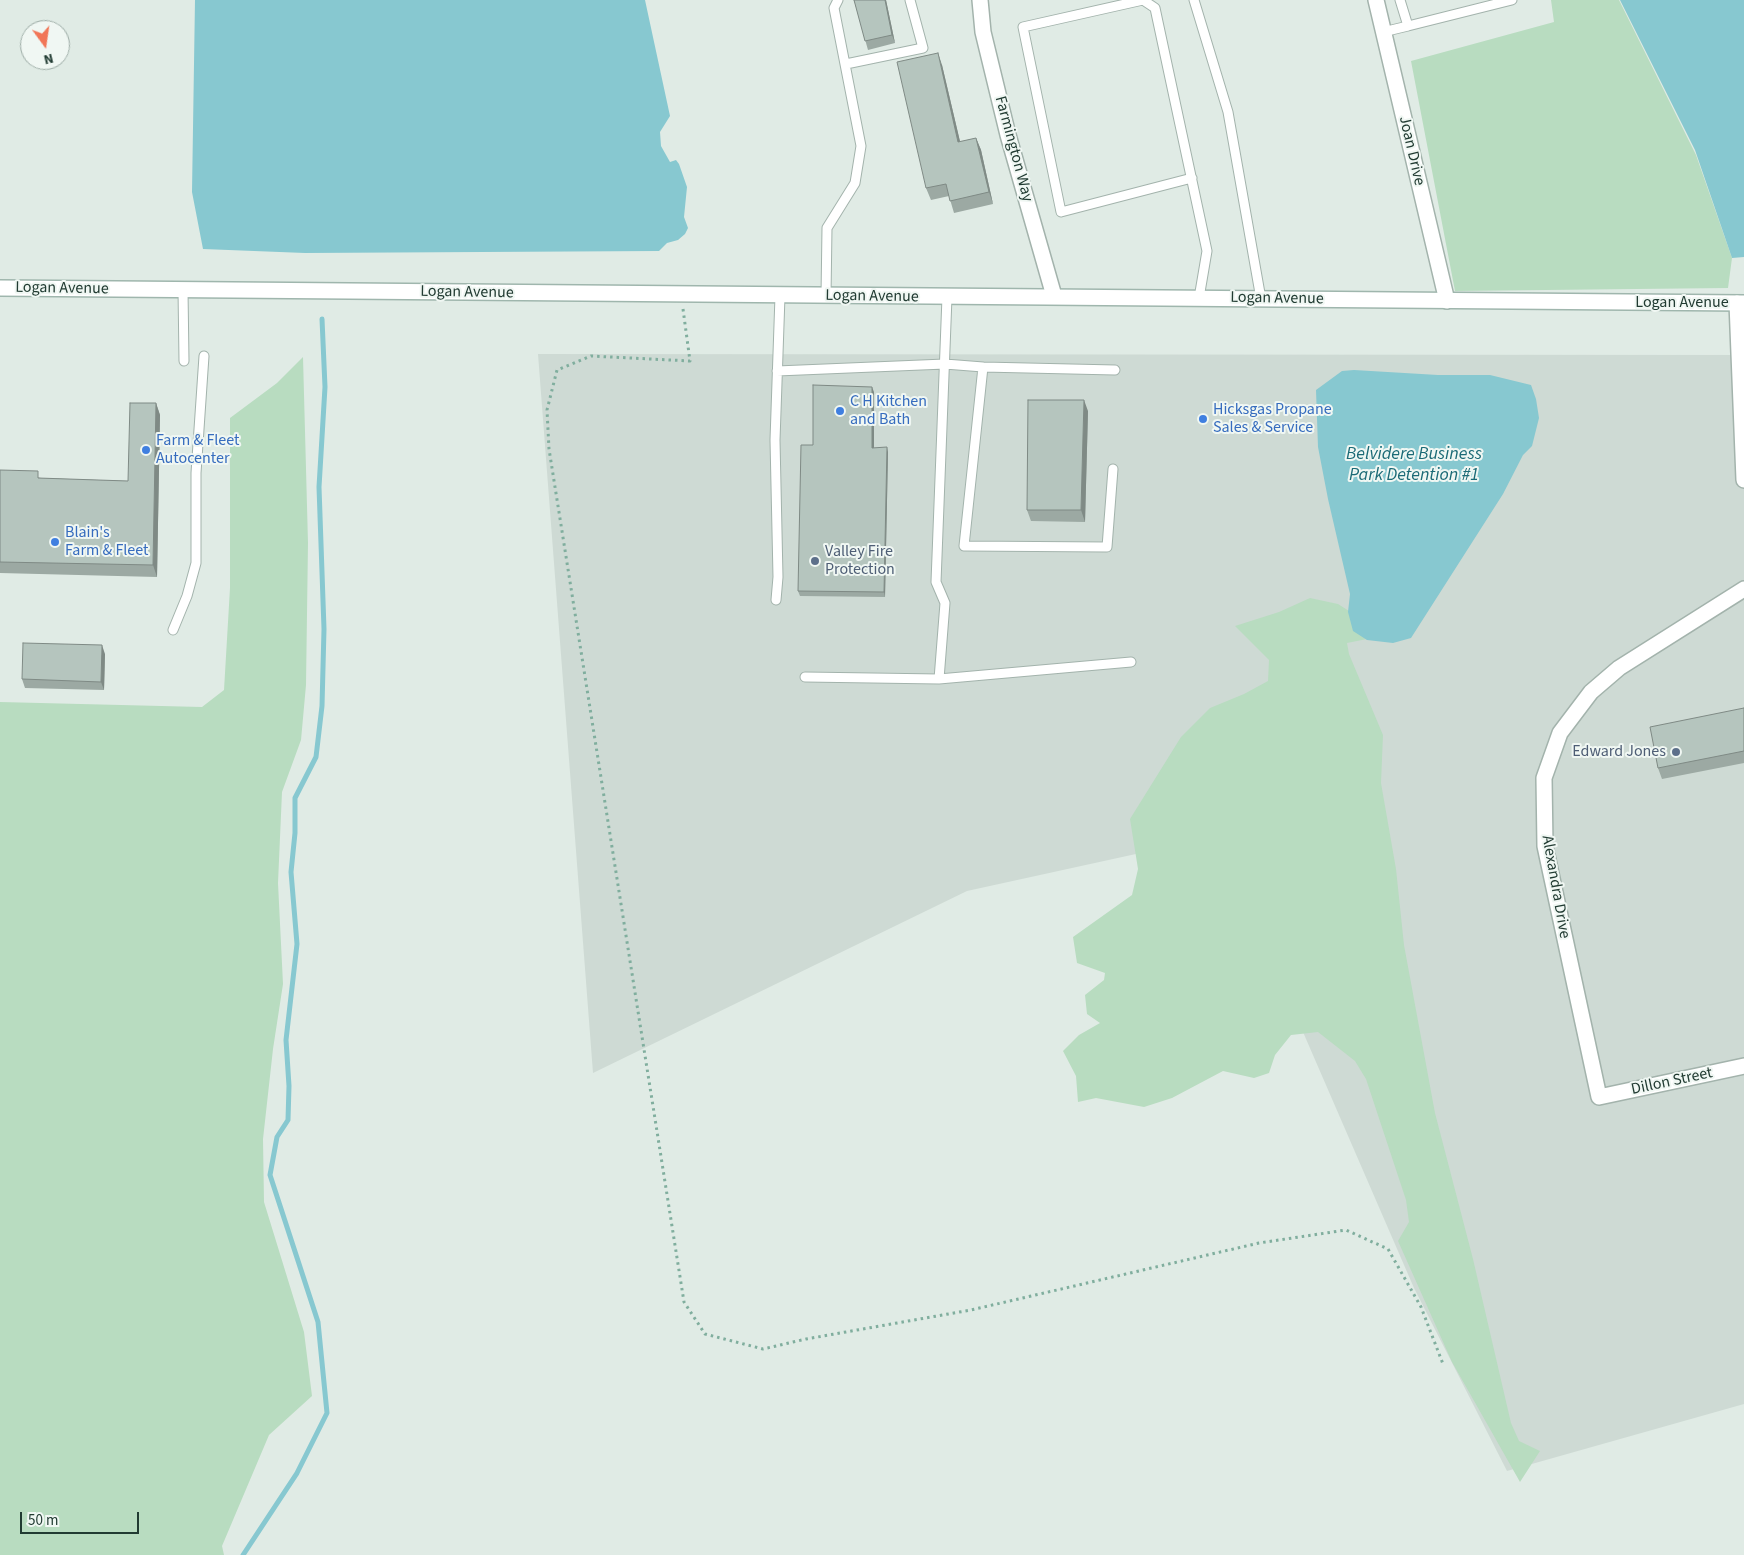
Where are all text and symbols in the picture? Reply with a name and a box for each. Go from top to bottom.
north arrow [20,20,70,70]
text: N [41,48,55,69]
street label: Farmington Way [990,94,1036,204]
street label: Joan Drive [1394,114,1428,188]
street label: Logan Avenue [15,279,109,299]
street label: Logan Avenue [420,283,514,303]
street label: Logan Avenue [825,287,919,307]
street label: Logan Avenue [1230,289,1324,309]
street label: Logan Avenue [1635,293,1729,313]
place label: C H Kitchen and Bath [850,392,927,430]
place label: Hicksgas Propane Sales & Service [1213,400,1332,438]
marker: C H Kitchen and Bath [834,405,846,417]
marker: Hicksgas Propane Sales & Service [1197,413,1209,425]
place label: Farm & Fleet Autocenter [156,431,239,469]
marker: Farm & Fleet Autocenter [140,444,152,456]
water label: Belvidere Business Park Detention #1 [1346,444,1482,486]
place label: Blain's Farm & Fleet [65,523,148,561]
marker: Blain's Farm & Fleet [49,536,61,548]
place label: Valley Fire Protection [825,542,895,580]
marker: Valley Fire Protection [809,555,821,567]
place label: Edward Jones [1572,742,1666,762]
marker: Edward Jones [1670,746,1682,758]
street label: Alexandra Drive [1536,834,1574,940]
street label: Dillon Street [1630,1064,1714,1100]
scale bar [22,1502,141,1534]
text: 50 m [28,1510,58,1531]

